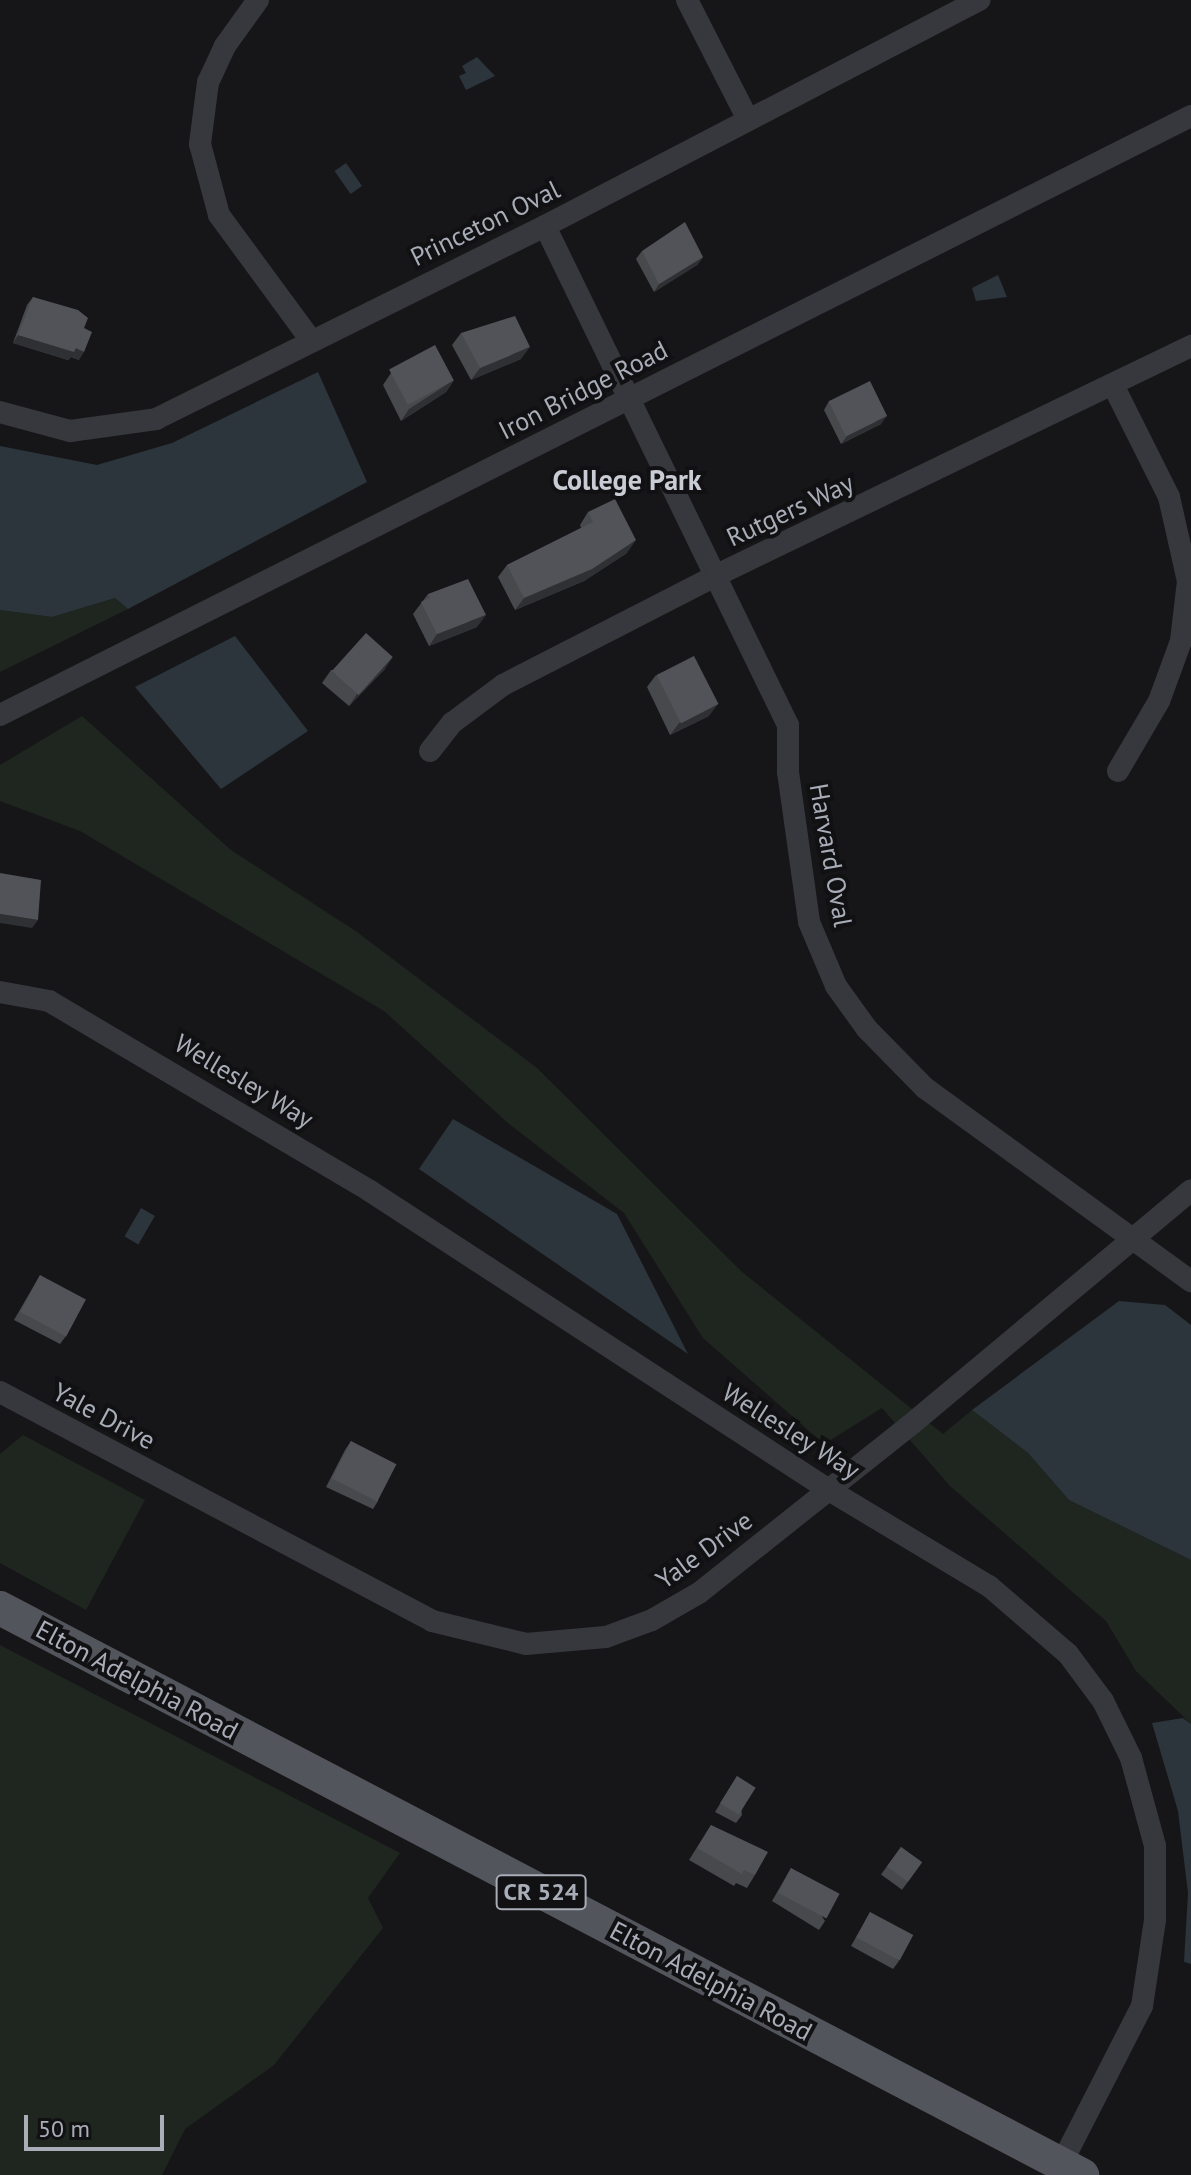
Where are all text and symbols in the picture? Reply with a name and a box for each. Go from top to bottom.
street label: Princeton Oval [405,173,565,273]
street label: Iron Bridge Road [493,334,673,446]
district label: College Park [552,463,702,497]
street label: Rutgers Way [721,467,859,553]
street label: Harvard Oval [803,781,859,929]
street label: Wellesley Way [168,1027,320,1135]
street label: Yale Drive [47,1376,161,1456]
street label: Wellesley Way [716,1376,866,1486]
street label: Yale Drive [650,1505,758,1595]
street label: Elton Adelphia Road [30,1613,244,1747]
road number: CR 524 [495,1872,587,1912]
street label: Elton Adelphia Road [604,1914,818,2048]
scale bar [28,2099,168,2149]
text: 50 m [38,2113,90,2144]

